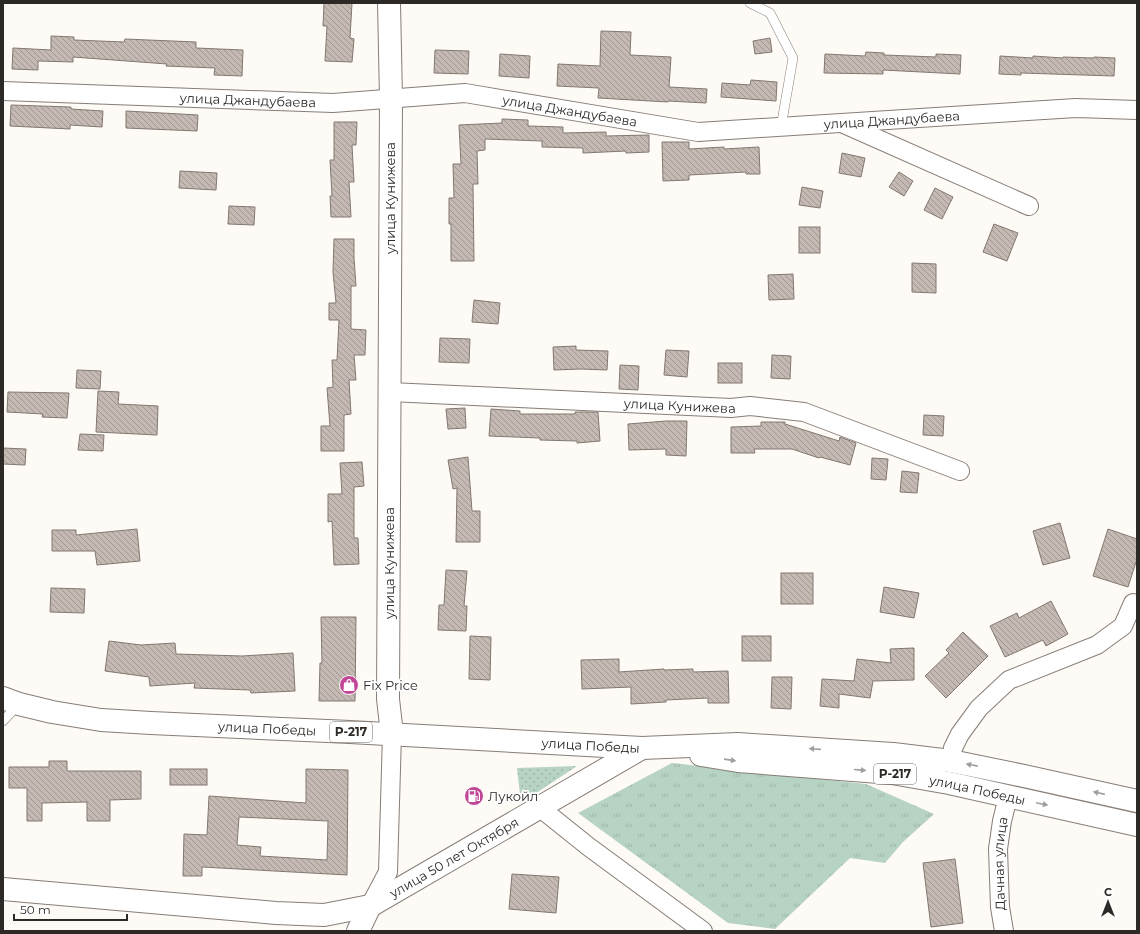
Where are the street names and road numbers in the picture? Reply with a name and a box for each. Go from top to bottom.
street label: улица Джандубаева [178,89,316,110]
street label: улица Джандубаева [500,91,639,130]
street label: улица Джандубаева [822,107,960,132]
street label: улица Кунижева [382,142,398,255]
street label: улица Кунижева [622,395,736,416]
street label: улица Кунижева [381,507,397,620]
street label: улица Победы [217,718,317,738]
road number: Р-217 [330,722,372,742]
street label: улица Победы [540,734,640,756]
road number: Р-217 [874,764,916,784]
street label: улица Победы [927,772,1027,808]
street label: улица 50 лет Октября [386,814,521,901]
street label: Дачная улица [990,815,1011,911]

